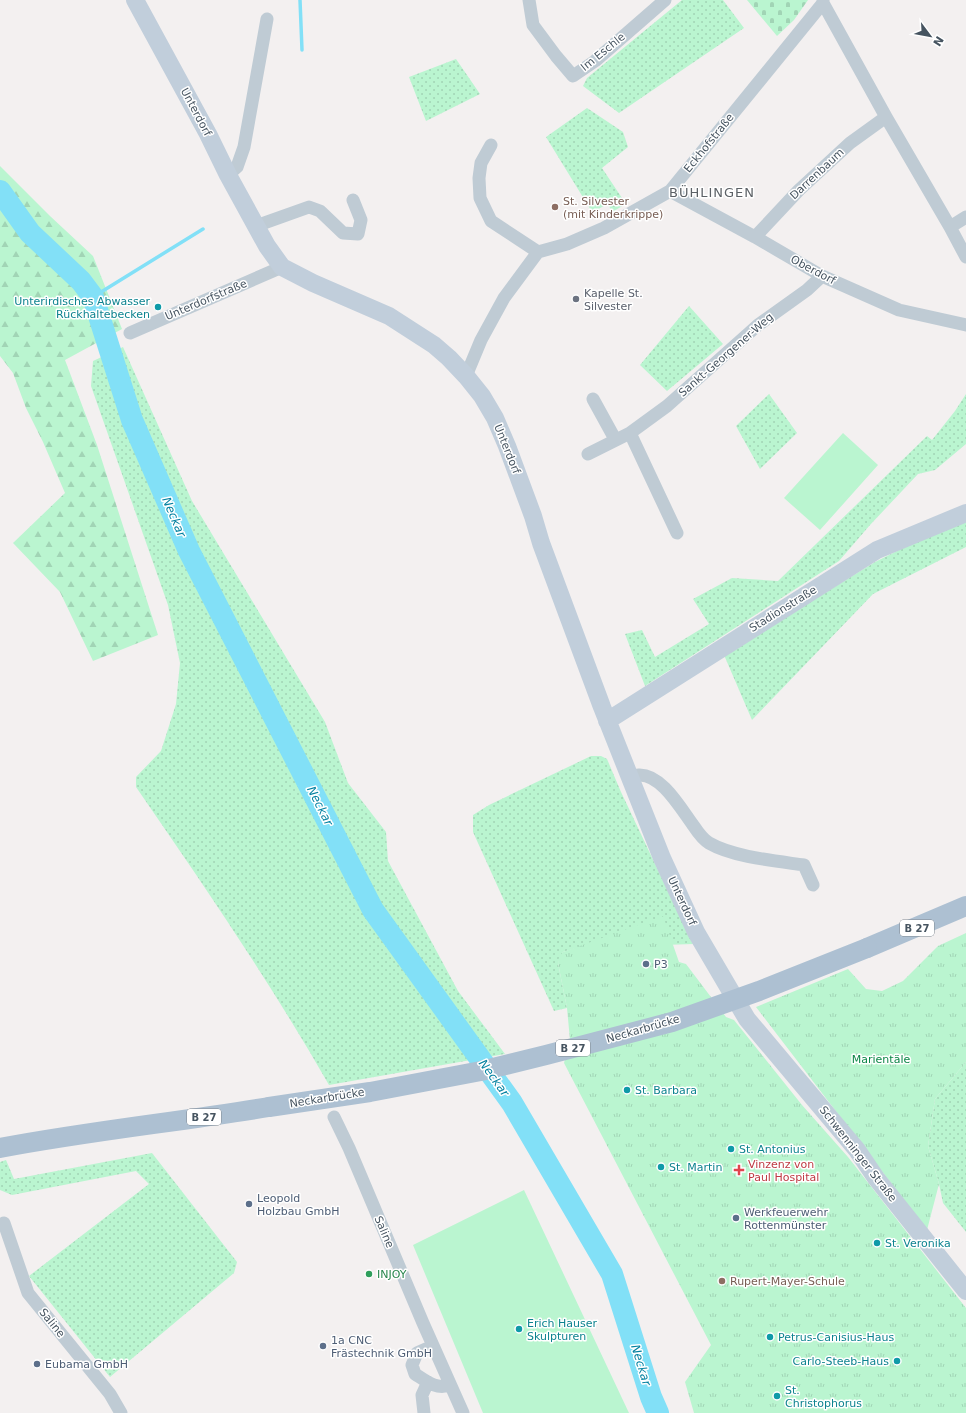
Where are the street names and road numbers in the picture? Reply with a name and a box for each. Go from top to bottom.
street label: Im Eschle [578,30,628,74]
street label: Unterdorf [178,86,215,139]
street label: Eckhofstraße [681,111,737,175]
street label: Darrenbaum [787,146,847,202]
street label: Oberdorf [788,253,839,288]
street label: Unterdorfstraße [163,277,249,323]
street label: Sankt-Georgener-Weg [676,310,776,400]
street label: Unterdorf [491,422,523,477]
street label: Stadionstraße [747,583,819,635]
street label: Unterdorf [665,874,699,929]
road number: B 27 [900,920,934,936]
street label: Neckarbrücke [605,1012,681,1046]
road number: B 27 [556,1040,590,1056]
street label: Neckarbrücke [289,1086,366,1110]
street label: Schwenninger Straße [817,1104,900,1205]
road number: B 27 [187,1109,221,1125]
street label: Saline [371,1214,397,1250]
street label: Saline [36,1306,68,1340]

